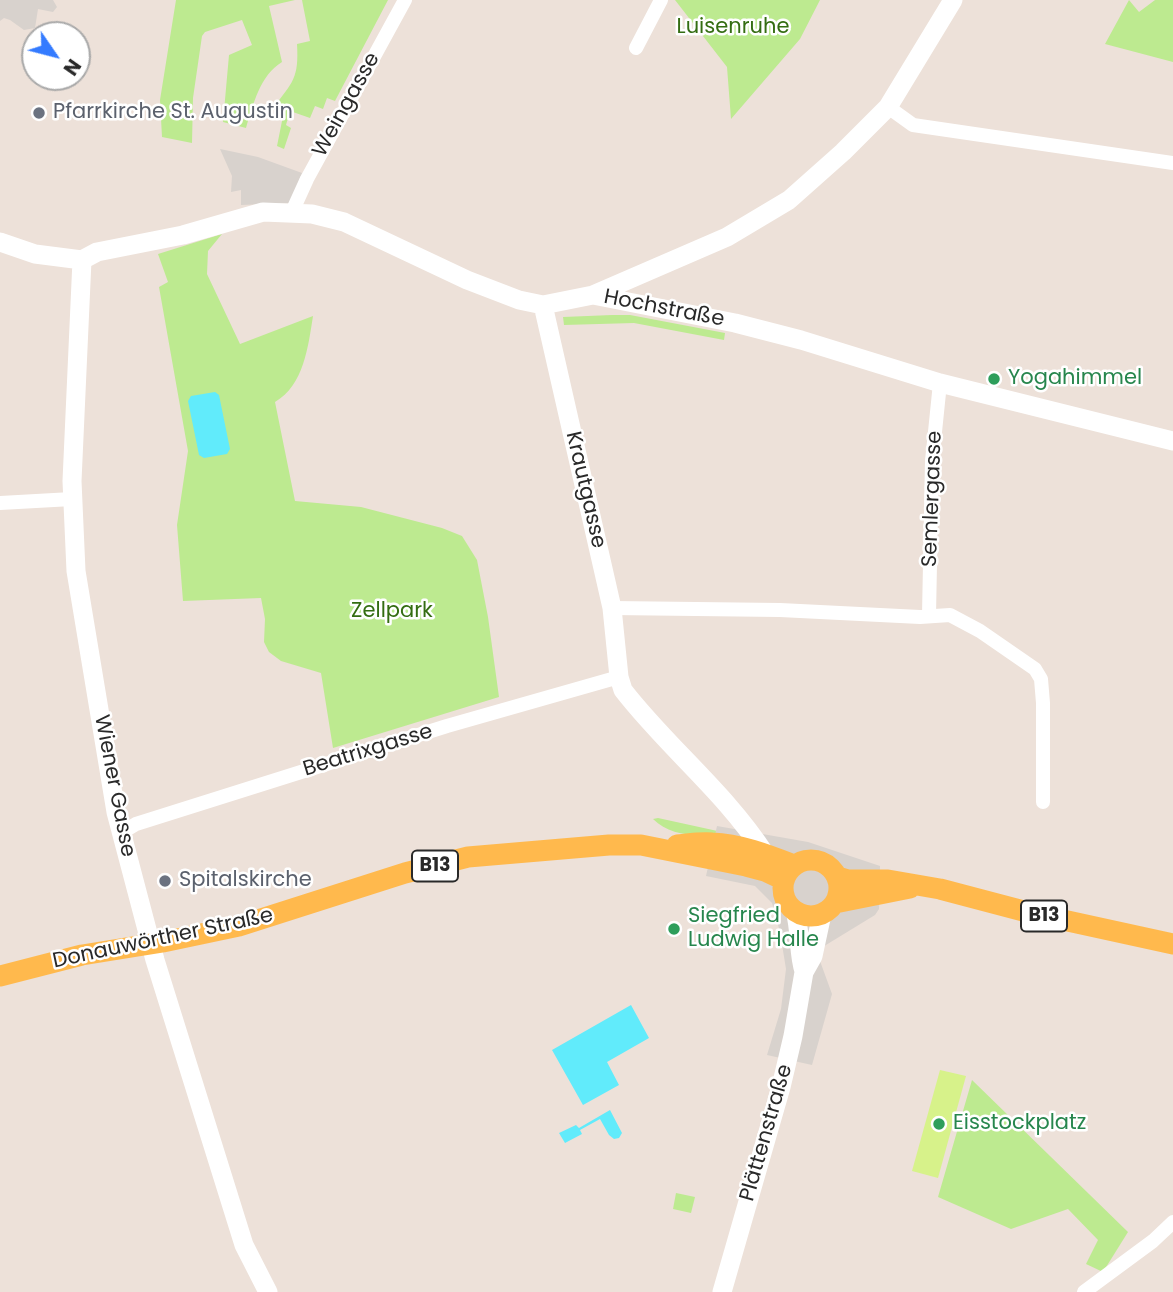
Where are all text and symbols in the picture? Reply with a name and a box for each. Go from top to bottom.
park label: Luisenruhe [677,15,789,41]
north arrow [21,21,91,91]
street label: Weingasse [308,48,386,162]
text: N [57,54,87,81]
place label: Pfarrkirche St. Augustin [53,100,293,126]
marker: Pfarrkirche St. Augustin [31,105,47,121]
street label: Hochstraße [602,285,726,333]
place label: Yogahimmel [1008,366,1142,392]
marker: Yogahimmel [986,371,1002,387]
street label: Krautgasse [559,429,611,551]
street label: Semlergasse [918,430,948,568]
park label: Zellpark [351,599,433,625]
street label: Wiener Gasse [88,713,140,859]
street label: Beatrixgasse [300,719,436,783]
road number: B13 [412,850,458,881]
place label: Spitalskirche [179,868,312,894]
marker: Spitalskirche [157,873,173,889]
road number: B13 [1021,900,1067,932]
street label: Donauwörther Straße [50,903,276,975]
place label: Siegfried Ludwig Halle [688,904,819,954]
marker: Siegfried Ludwig Halle [666,921,682,937]
street label: Plättenstraße [735,1062,799,1204]
place label: Eisstockplatz [953,1111,1086,1137]
marker: Eisstockplatz [931,1116,947,1132]

